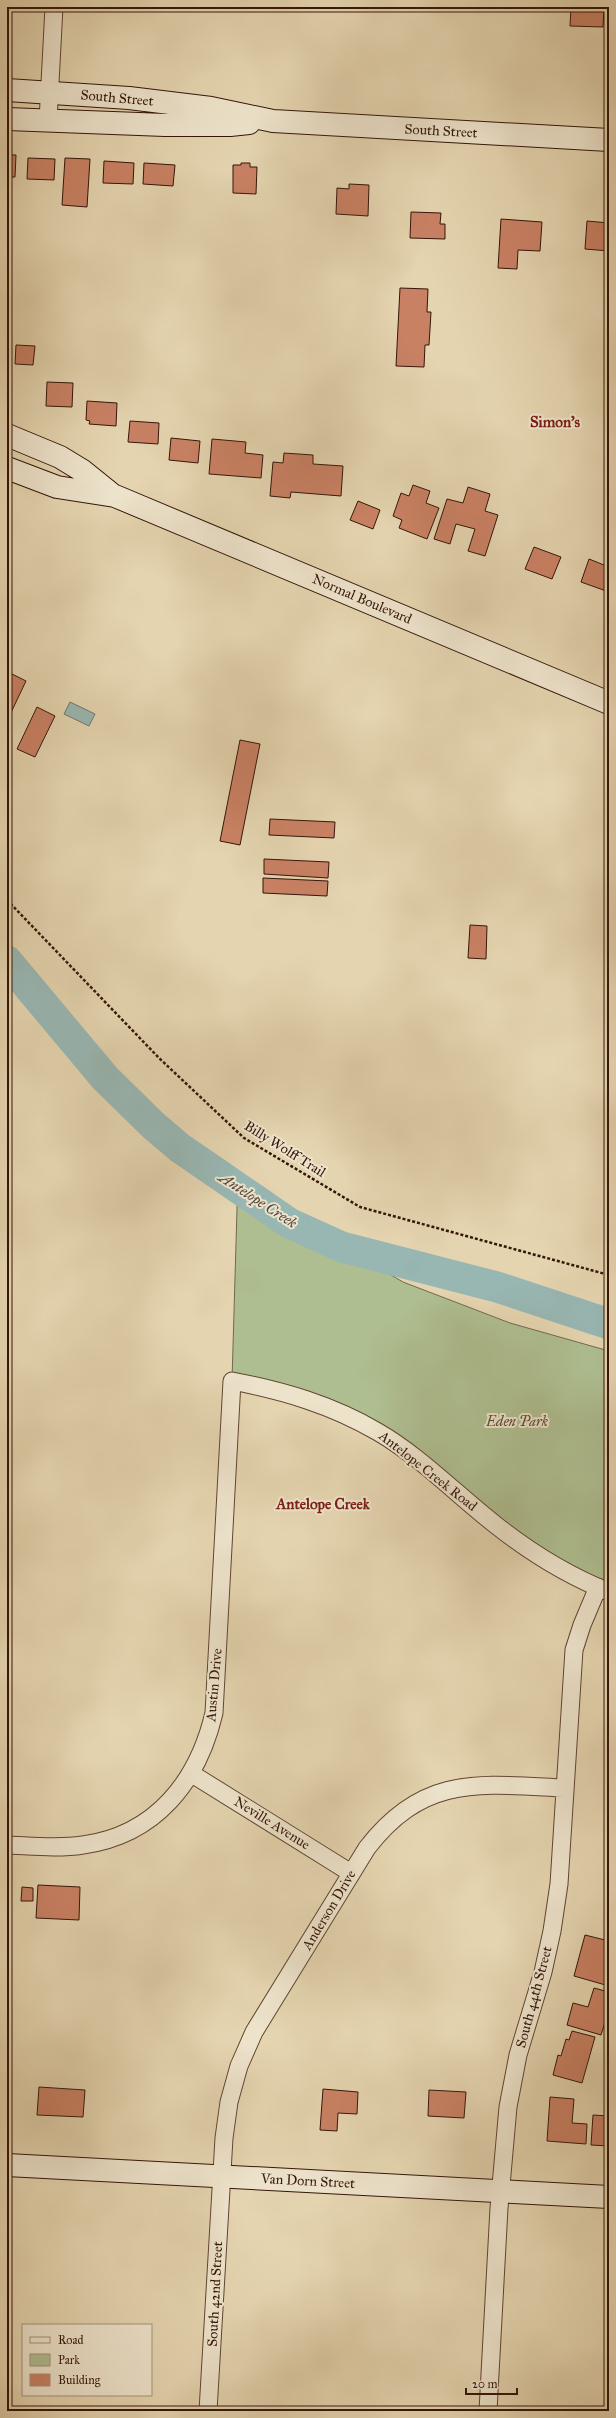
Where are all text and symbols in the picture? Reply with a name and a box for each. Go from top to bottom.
street label: South Street [80,86,154,110]
street label: South Street [404,121,478,141]
district label: Simon's [530,413,581,431]
street label: Normal Boulevard [310,570,414,628]
street label: Billy Wolff Trail [241,1117,329,1181]
water label: Antelope Creek [213,1167,301,1233]
park label: Eden Park [485,1413,549,1430]
street label: Antelope Creek Road [375,1427,481,1515]
district label: Antelope Creek [275,1495,371,1514]
street label: Austin Drive [202,1647,226,1723]
street label: Neville Avenue [231,1793,313,1853]
street label: Anderson Drive [298,1867,360,1954]
street label: South 44th Street [512,1944,556,2050]
street label: Van Dorn Street [260,2170,355,2192]
street label: South 42nd Street [204,2241,226,2347]
legend [22,2324,152,2396]
text: Road [58,2333,84,2347]
text: Park [58,2353,80,2367]
scale bar [466,2370,517,2396]
text: Building [58,2373,101,2388]
text: 20 m [472,2377,498,2391]

